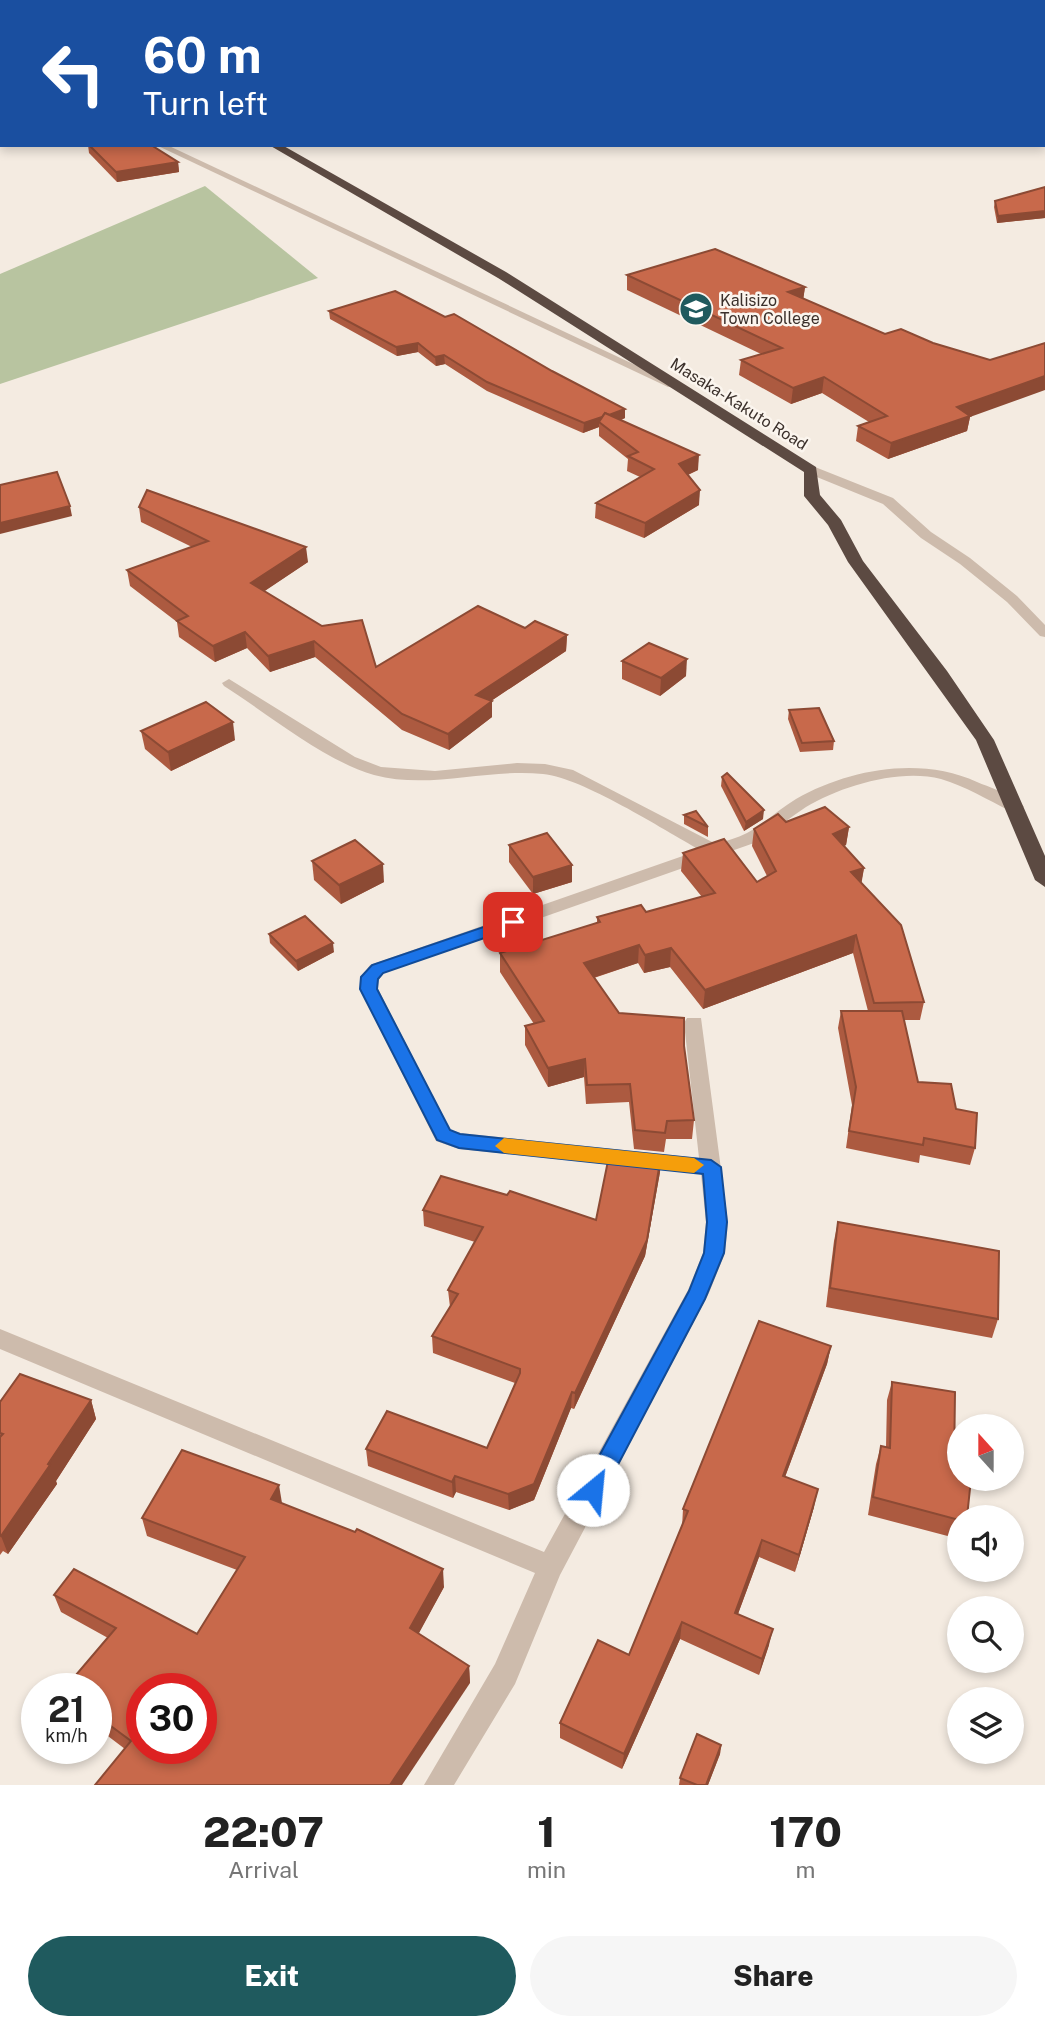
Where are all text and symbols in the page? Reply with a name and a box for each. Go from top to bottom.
text: 60 m [143,26,262,84]
icon: left [28,28,119,119]
text: Turn left [143,85,268,122]
school or university icon: Kalisizo Town College [677,290,715,328]
place label: Kalisizo Town College [720,291,820,328]
street label: Masaka-Kakuto Road [667,354,811,454]
pin [483,892,543,952]
icon: arrive [494,903,532,941]
north arrow [947,1414,1024,1491]
map controls [947,1414,1024,1764]
position arrow [556,1453,630,1527]
button: sound [947,1505,1024,1582]
button: search [947,1596,1024,1673]
speed limit sign: 30 [126,1673,217,1764]
button: layers [947,1687,1024,1764]
text: 21 [48,1689,85,1730]
text: km/h [45,1725,88,1746]
text: 22:07 [203,1807,324,1856]
text: 1 [537,1807,556,1856]
text: 170 [769,1807,842,1856]
text: Arrival [228,1856,299,1883]
text: min [527,1856,566,1883]
text: m [796,1856,815,1883]
button: Exit [28,1936,516,2016]
button: Share [530,1936,1017,2016]

